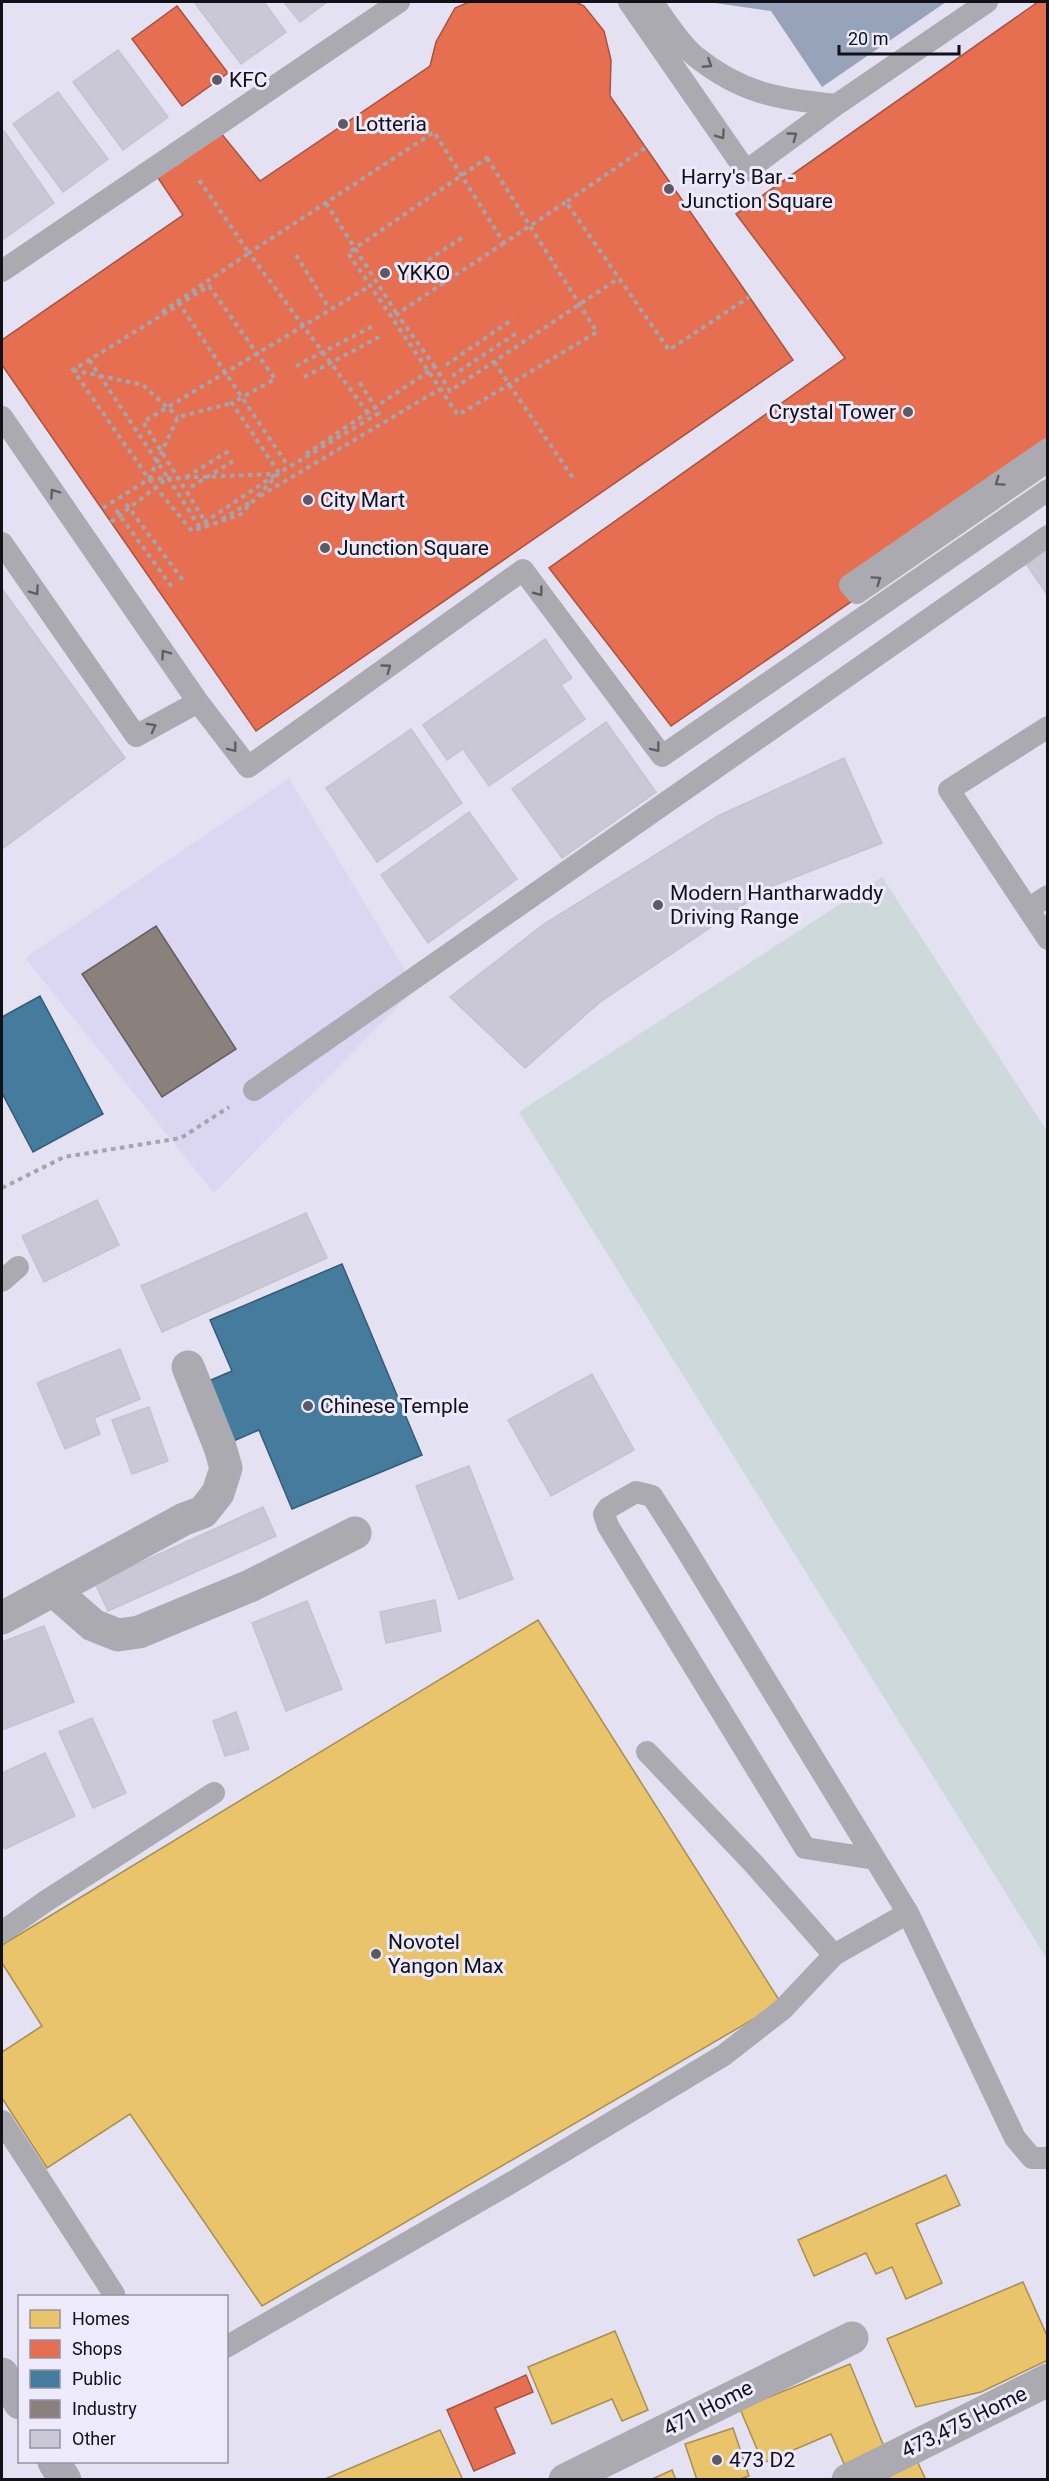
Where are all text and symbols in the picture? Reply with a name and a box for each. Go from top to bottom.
scale bar [839,18,959,56]
text: 20 m [848,28,888,49]
one-way arrow [701,57,712,68]
place label: KFC [229,68,267,92]
marker: KFC [210,73,224,87]
place label: Lotteria [355,112,427,136]
marker: Lotteria [336,117,350,131]
one-way arrow [714,128,725,139]
one-way arrow [786,132,797,143]
place label: Harry's Bar - Junction Square [681,165,833,213]
marker: Harry's Bar - Junction Square [662,182,676,196]
place label: YKKO [397,261,450,285]
marker: YKKO [378,266,392,280]
place label: Crystal Tower [769,400,896,424]
marker: Crystal Tower [901,405,915,419]
one-way arrow [995,475,1006,486]
place label: City Mart [320,488,405,512]
one-way arrow [50,489,61,500]
marker: City Mart [301,493,315,507]
place label: Junction Square [337,536,489,560]
marker: Junction Square [318,541,332,555]
one-way arrow [870,576,881,587]
one-way arrow [28,584,39,595]
one-way arrow [532,586,543,597]
one-way arrow [161,649,172,660]
one-way arrow [380,664,391,675]
one-way arrow [146,723,156,734]
one-way arrow [226,741,237,752]
one-way arrow [649,741,660,752]
place label: Modern Hantharwaddy Driving Range [670,881,883,929]
marker: Modern Hantharwaddy Driving Range [651,898,665,912]
place label: Chinese Temple [320,1394,469,1418]
marker: Chinese Temple [301,1399,315,1413]
place label: Novotel Yangon Max [388,1930,504,1978]
marker: Novotel Yangon Max [369,1947,383,1961]
legend [18,2295,228,2463]
text: Homes [72,2308,130,2329]
text: Shops [72,2338,122,2359]
text: Public [72,2368,122,2389]
street label: 471 Home [659,2375,757,2441]
street label: 473,475 Home [897,2381,1031,2463]
text: Industry [72,2398,137,2419]
text: Other [72,2428,116,2449]
place label: 473 D2 [729,2448,795,2472]
marker: 473 D2 [710,2453,724,2467]

